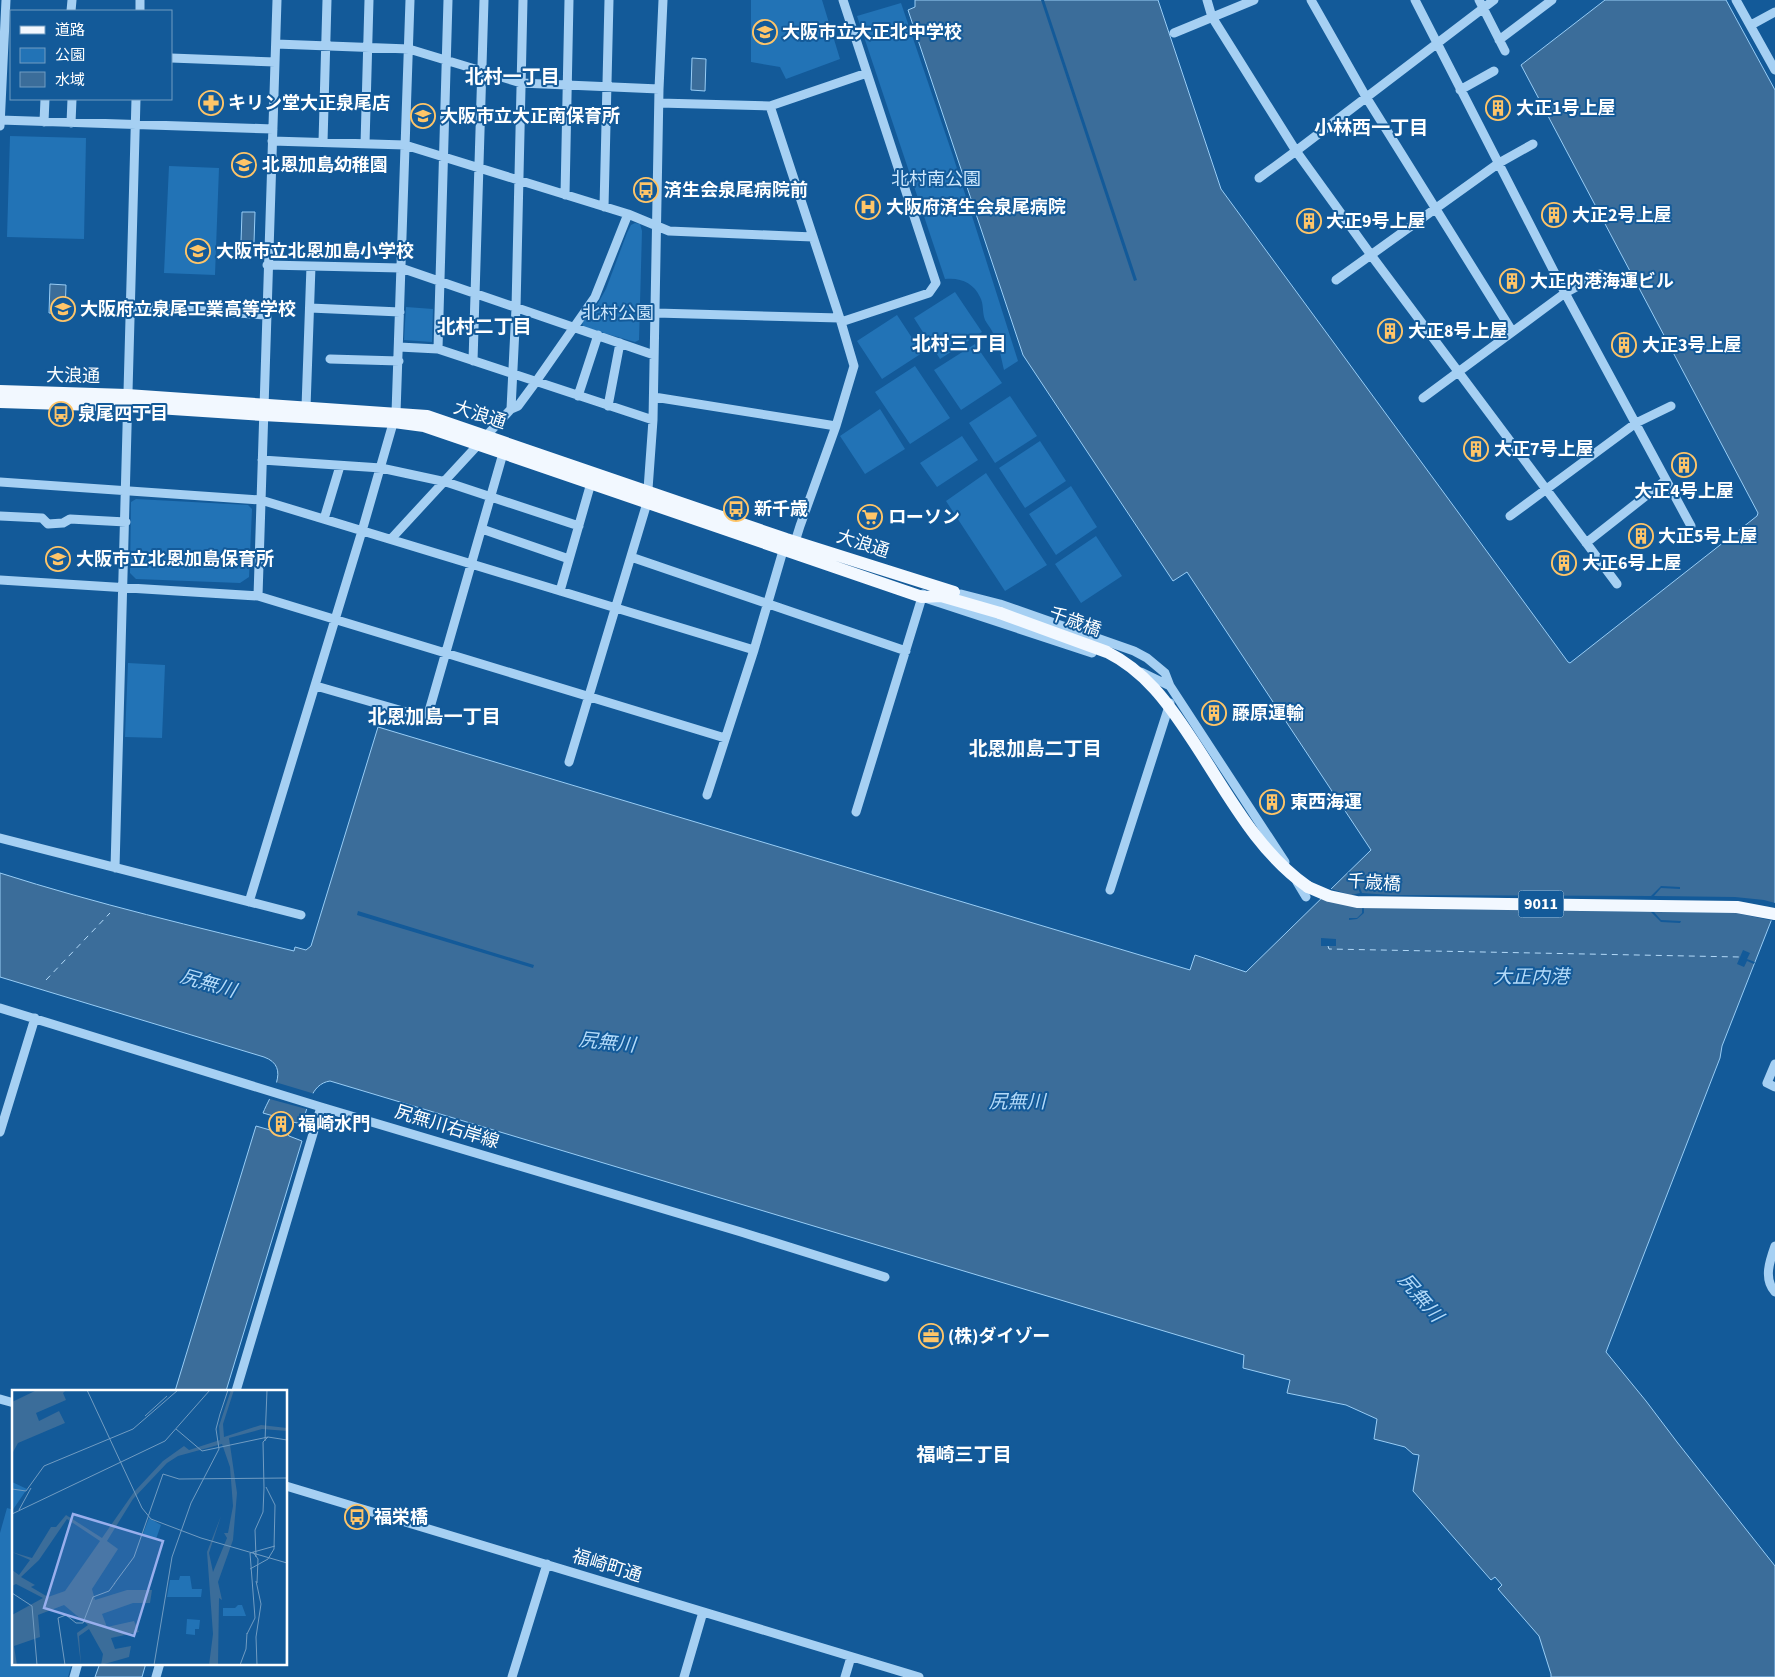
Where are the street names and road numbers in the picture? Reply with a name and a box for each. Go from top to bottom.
street label: 大浪通 [46,363,100,389]
street label: 大浪通 [450,395,510,435]
street label: 大浪通 [833,524,893,564]
street label: 千歳橋 [1045,601,1105,643]
street label: 千歳橋 [1346,869,1402,897]
road number: 9011 [1518,891,1564,918]
street label: 尻無川右岸線 [392,1099,502,1155]
street label: 福崎町通 [569,1544,645,1588]

